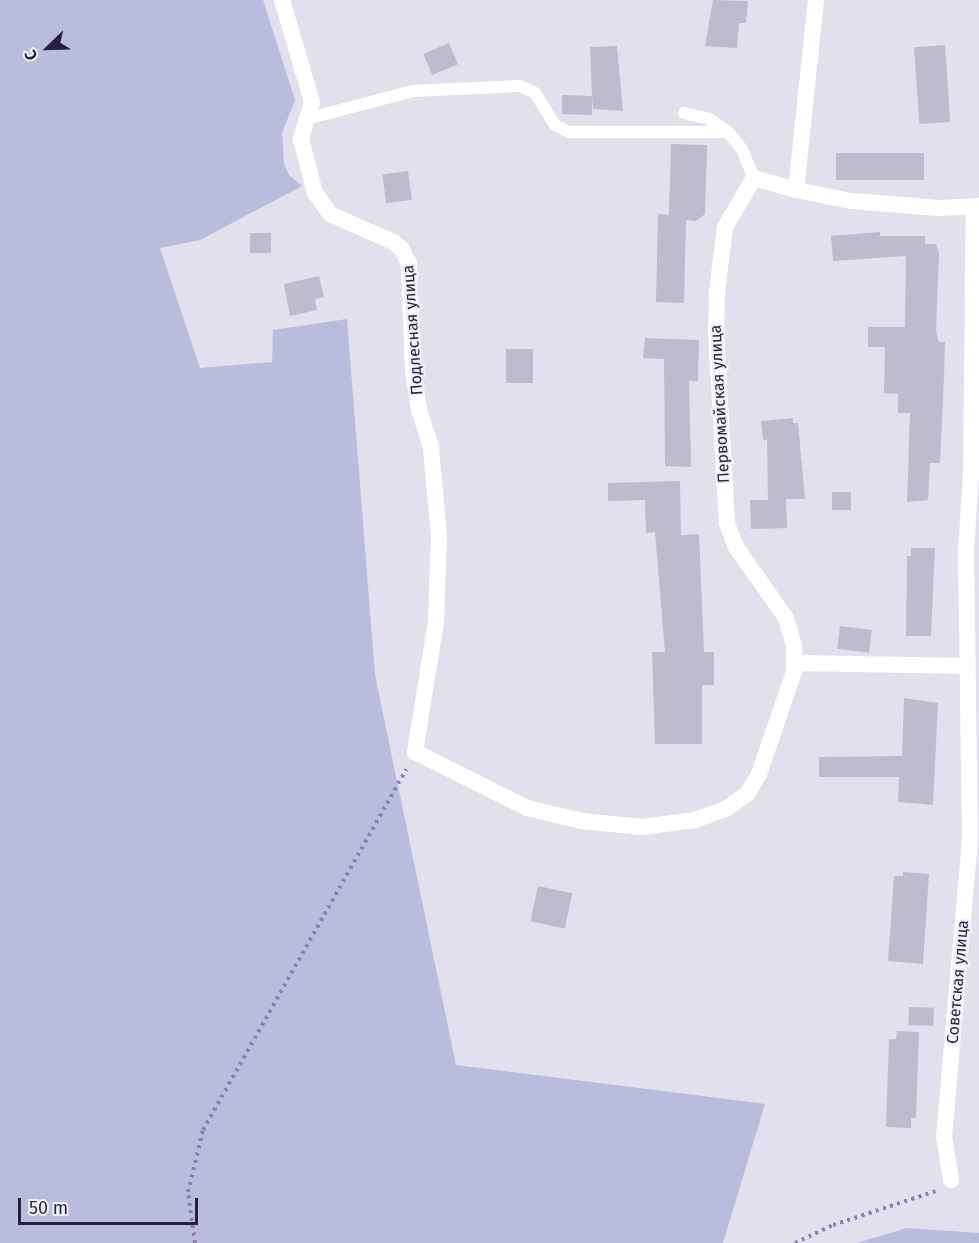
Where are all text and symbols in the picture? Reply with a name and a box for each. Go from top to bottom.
north arrow [18,18,78,78]
text: С [20,47,42,63]
street label: Подлесная улица [399,264,427,396]
street label: Первомайская улица [706,324,734,484]
street label: Советская улица [943,919,973,1045]
scale bar [21,1186,201,1224]
text: 50 m [29,1197,68,1219]

